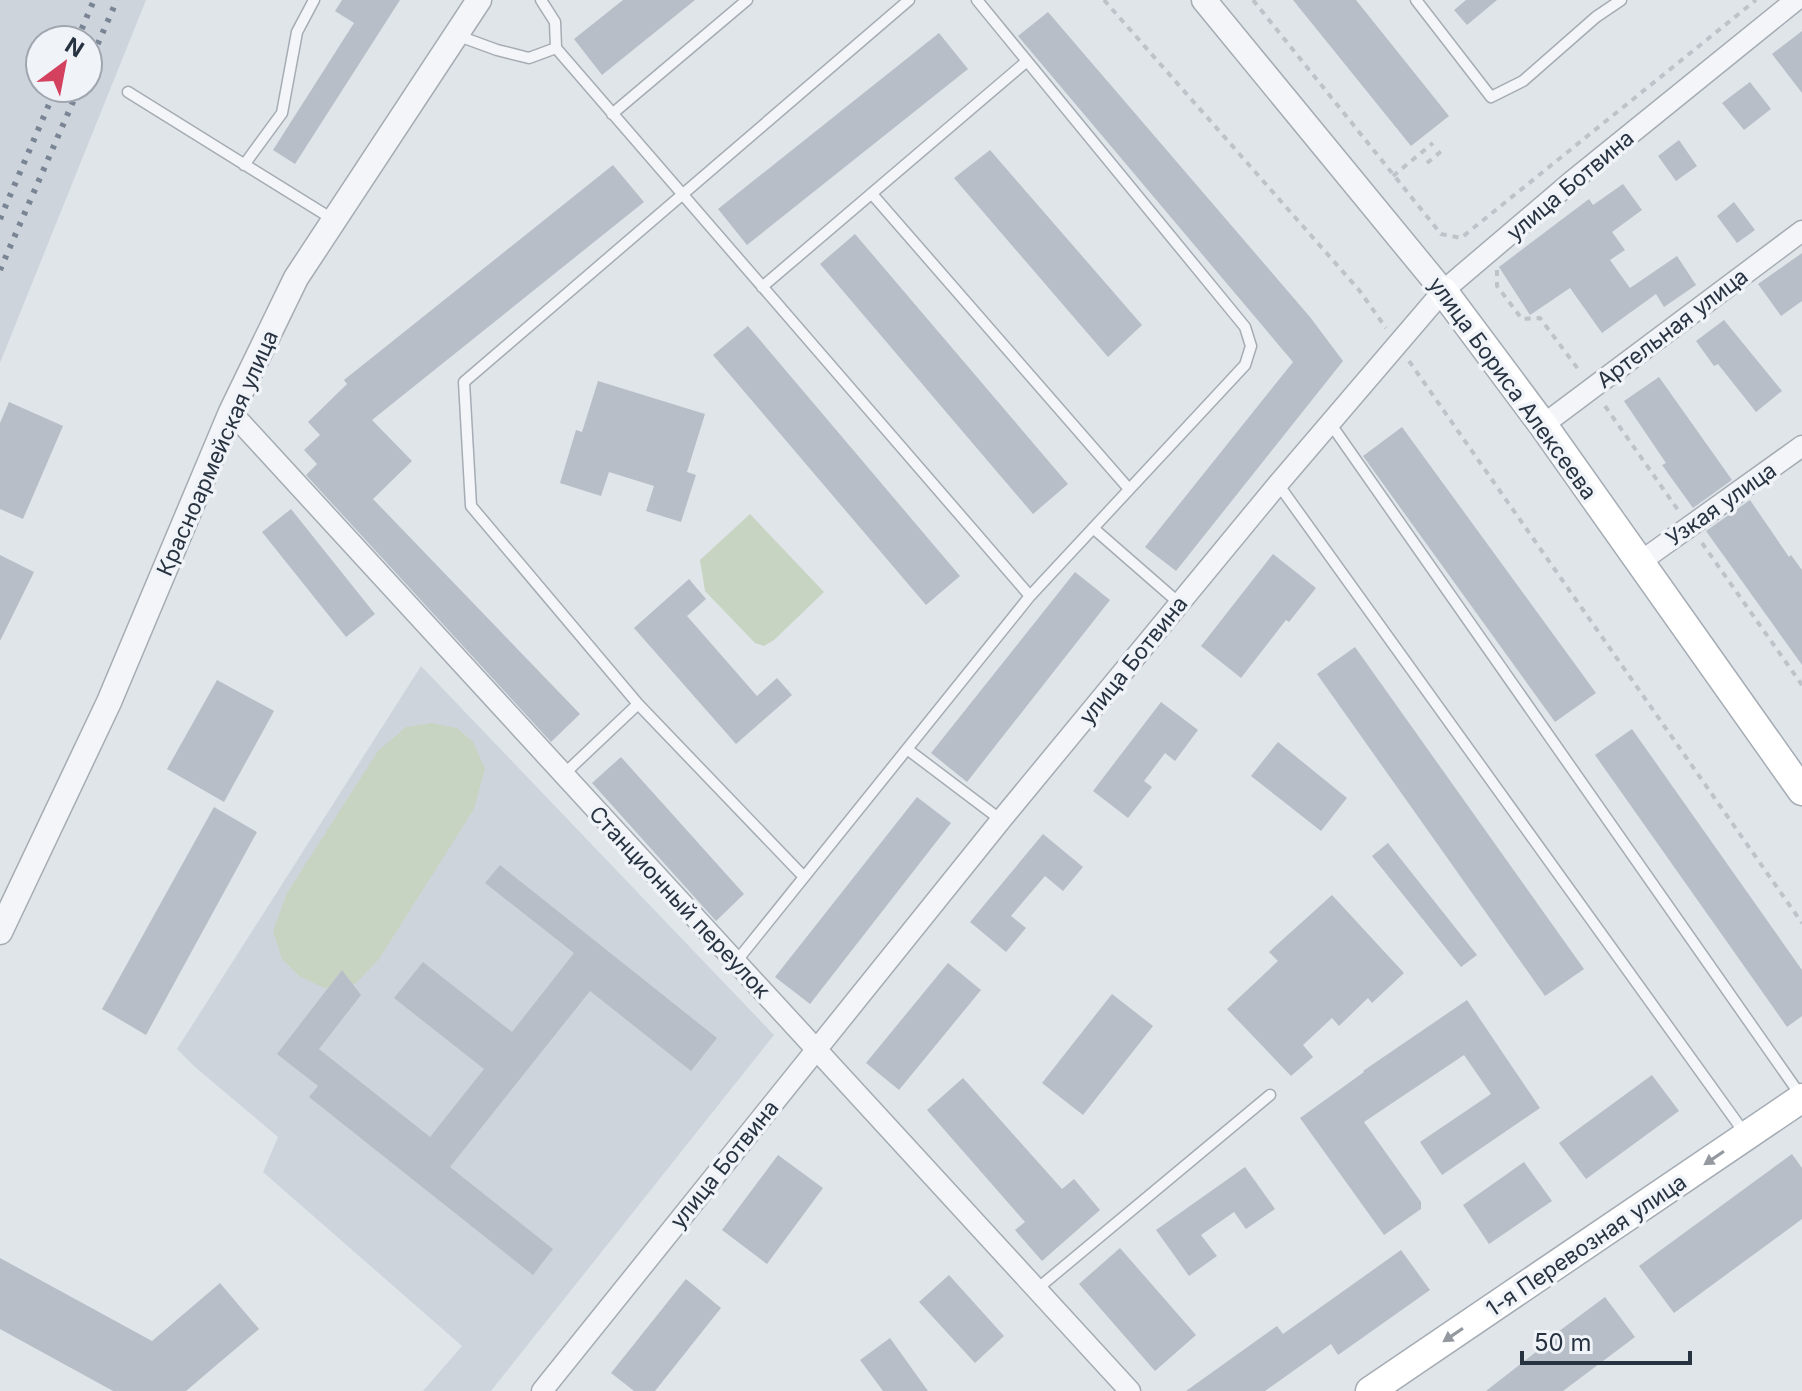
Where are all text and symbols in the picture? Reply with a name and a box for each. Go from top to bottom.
north arrow [24,24,104,104]
text: N [61,32,89,63]
street label: улица Ботвина [1501,124,1639,246]
street label: Артельная улица [1591,263,1753,393]
street label: улица Бориса Алексеева [1423,272,1603,504]
street label: Красноармейская улица [151,326,283,580]
street label: Узкая улица [1661,457,1781,551]
street label: улица Ботвина [1073,591,1193,729]
street label: Станционный переулок [584,801,776,1004]
street label: улица Ботвина [664,1095,784,1233]
one-way arrow [1704,1150,1725,1165]
street label: 1-я Перевозная улица [1481,1168,1691,1322]
scale bar [1522,1315,1690,1365]
one-way arrow [1442,1327,1463,1342]
text: 50 m [1534,1328,1592,1357]

